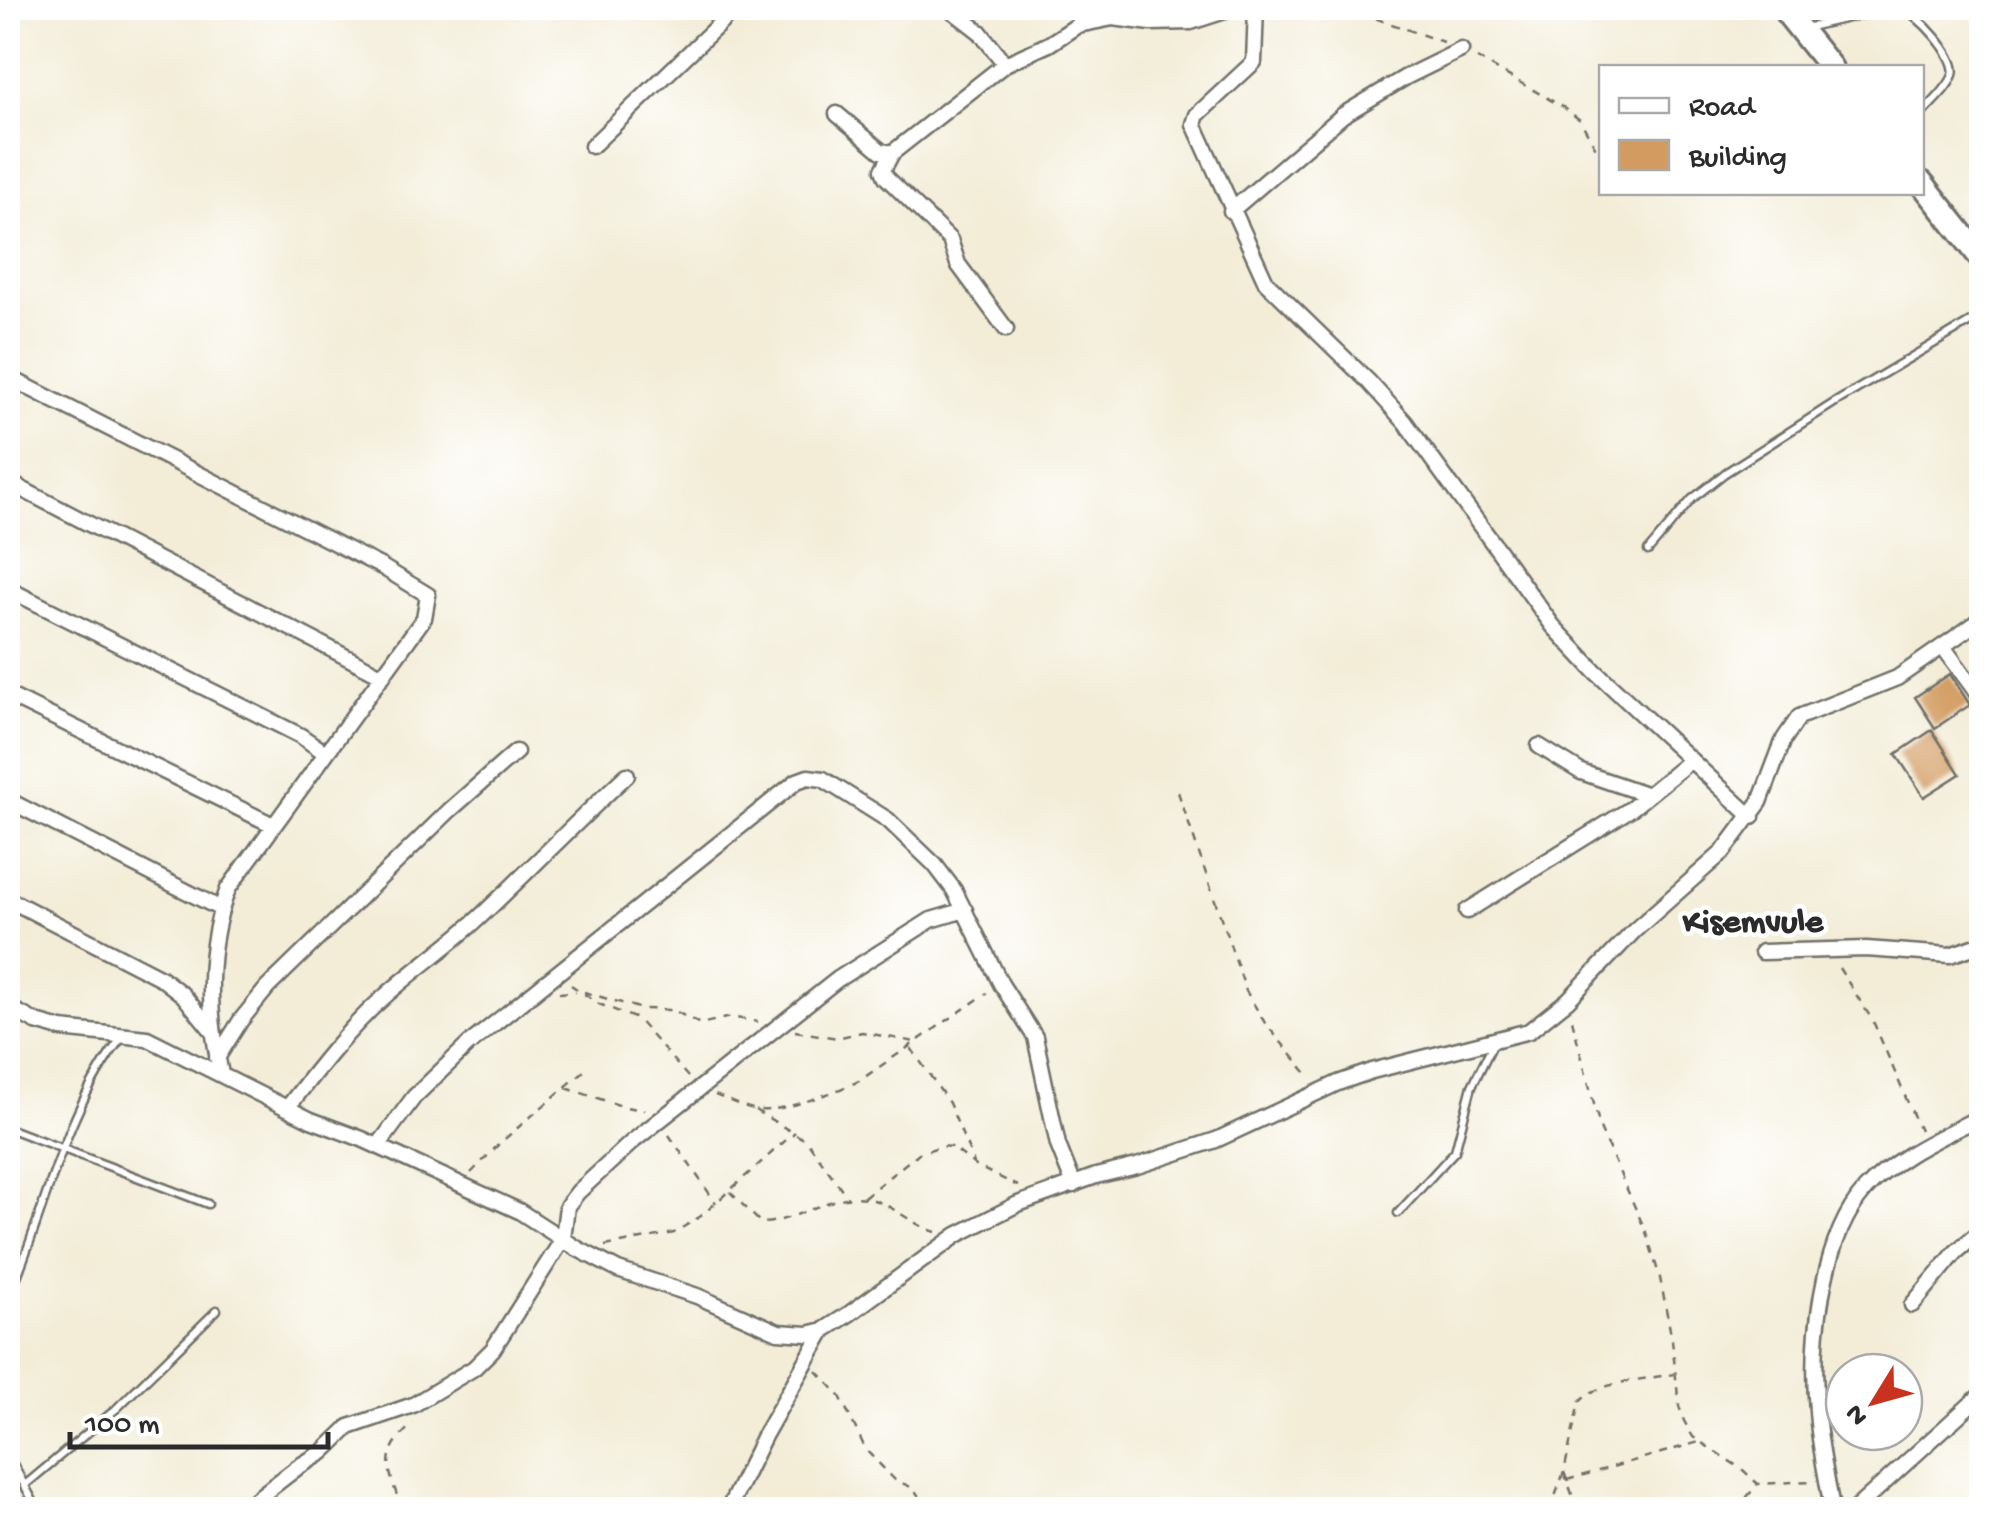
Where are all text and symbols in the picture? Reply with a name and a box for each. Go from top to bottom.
legend [1599,65,1924,195]
text: Road [1689,92,1757,127]
text: Building [1688,142,1787,177]
district label: Kisemvule [1682,904,1824,945]
north arrow [1824,1352,1924,1452]
scale bar [70,1387,328,1449]
text: N [1839,1397,1876,1432]
text: 100 m [84,1409,160,1444]

